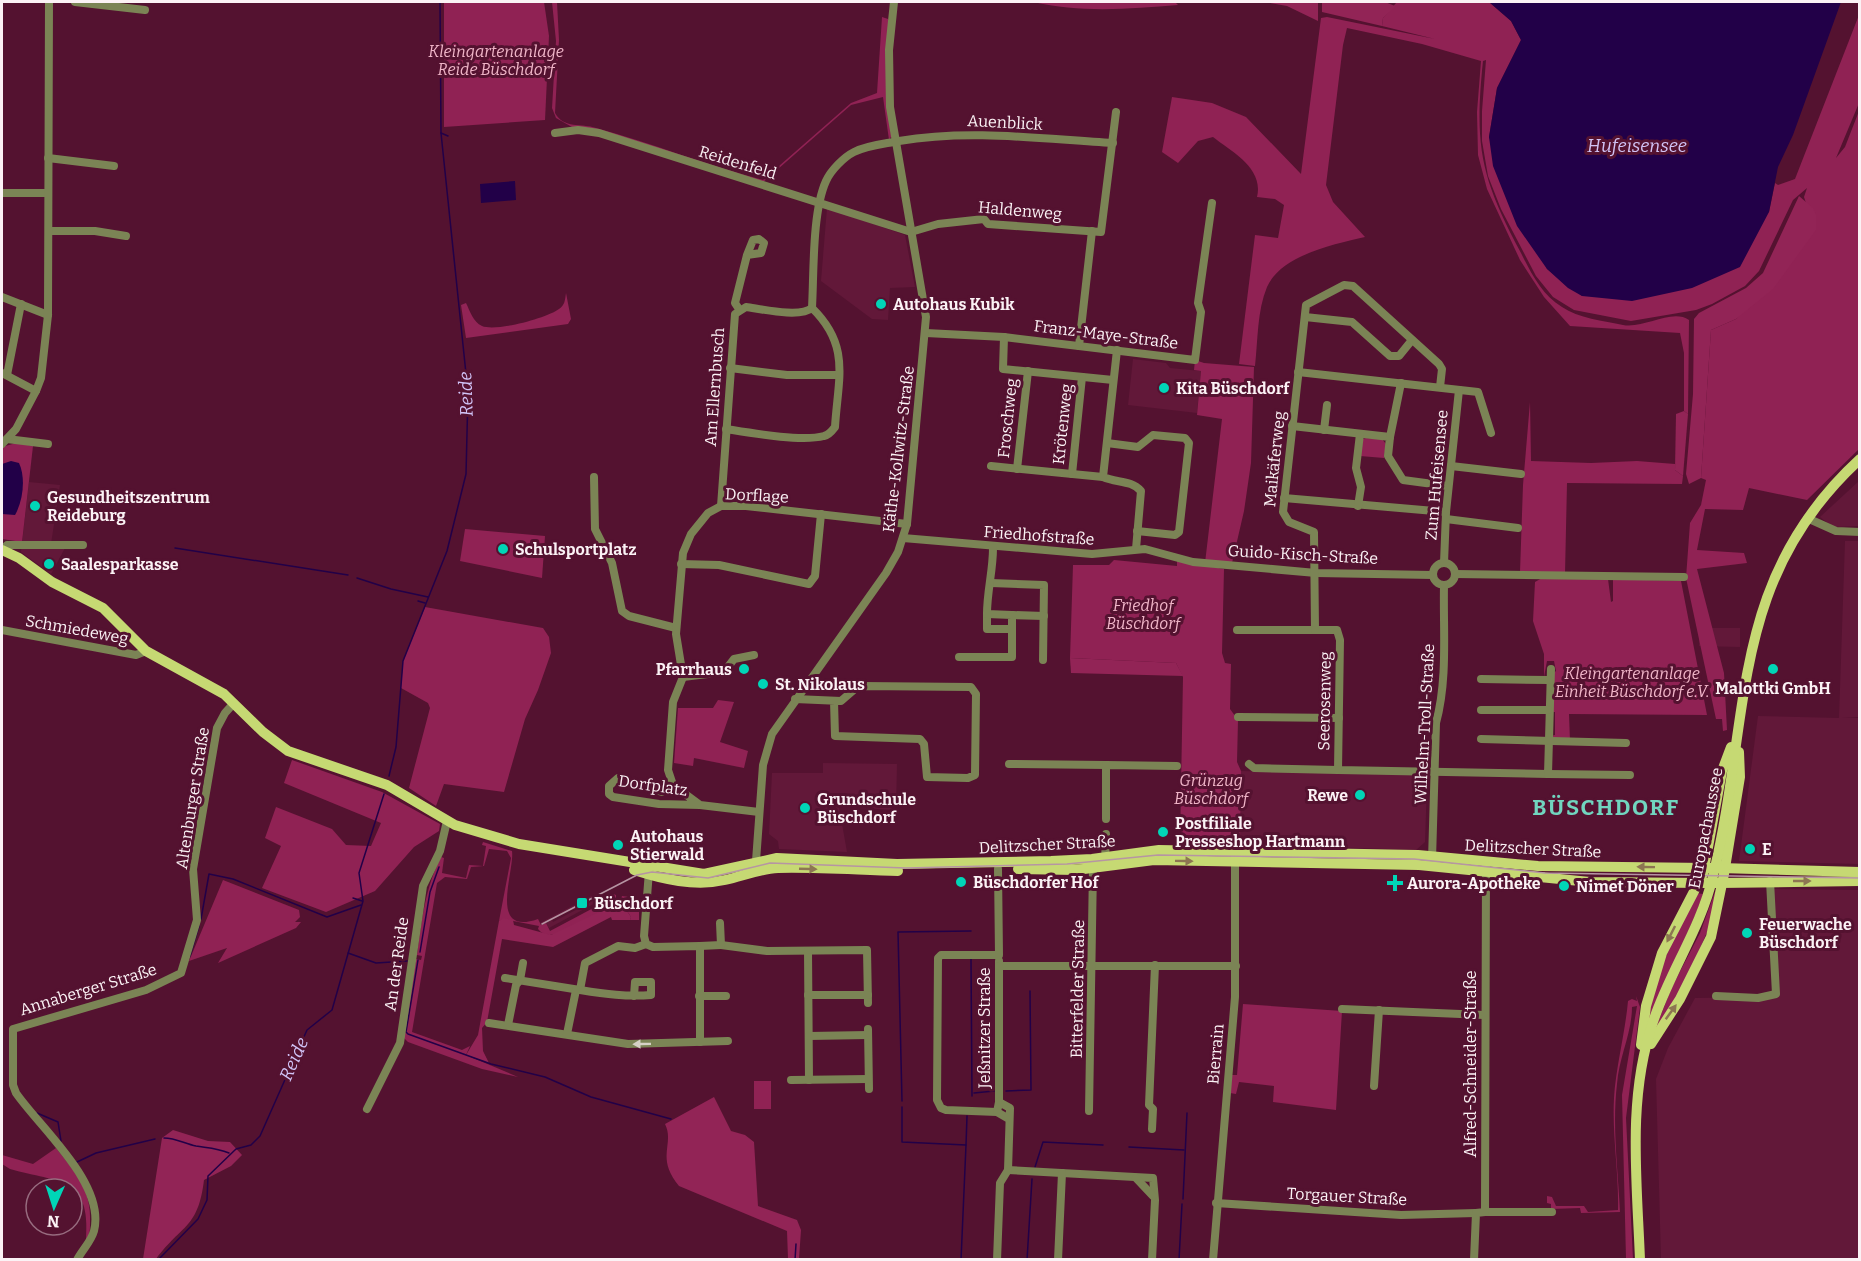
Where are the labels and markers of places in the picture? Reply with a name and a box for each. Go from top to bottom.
place label: Autohaus Kubik [893,295,1015,314]
marker: Autohaus Kubik [874,297,888,311]
place label: Kita Büschdorf [1176,379,1290,398]
marker: Kita Büschdorf [1157,381,1171,395]
place label: Gesundheitszentrum Reideburg [47,488,210,525]
marker: Gesundheitszentrum Reideburg [28,499,42,513]
place label: Schulsportplatz [515,540,637,559]
marker: Schulsportplatz [496,542,510,556]
place label: Saalesparkasse [61,555,179,574]
marker: Saalesparkasse [42,557,56,571]
place label: Pfarrhaus [656,660,732,679]
marker: Pfarrhaus [737,662,751,676]
marker: Malottki GmbH [1766,662,1780,676]
place label: St. Nikolaus [775,675,865,694]
marker: St. Nikolaus [756,677,770,691]
place label: Malottki GmbH [1715,679,1831,698]
place label: Rewe [1307,786,1348,805]
marker: Rewe [1353,788,1367,802]
place label: Grundschule Büschdorf [817,790,916,827]
marker: Grundschule Büschdorf [798,801,812,815]
place label: Postfiliale Presseshop Hartmann [1175,814,1346,851]
marker: Postfiliale Presseshop Hartmann [1156,825,1170,839]
place label: Autohaus Stierwald [630,827,704,864]
marker: Autohaus Stierwald [611,838,625,852]
place label: E [1762,840,1772,859]
marker: E [1743,842,1757,856]
place label: Büschdorfer Hof [973,873,1100,892]
place label: Aurora-Apotheke [1407,874,1541,893]
marker: Büschdorfer Hof [954,875,968,889]
marker: Aurora-Apotheke [1388,876,1402,890]
place label: Nimet Döner [1576,877,1674,896]
marker: Nimet Döner [1557,879,1571,893]
place label: Büschdorf [594,894,674,913]
marker: Büschdorf [575,896,589,910]
place label: Feuerwache Büschdorf [1759,915,1852,952]
marker: Feuerwache Büschdorf [1740,926,1754,940]

